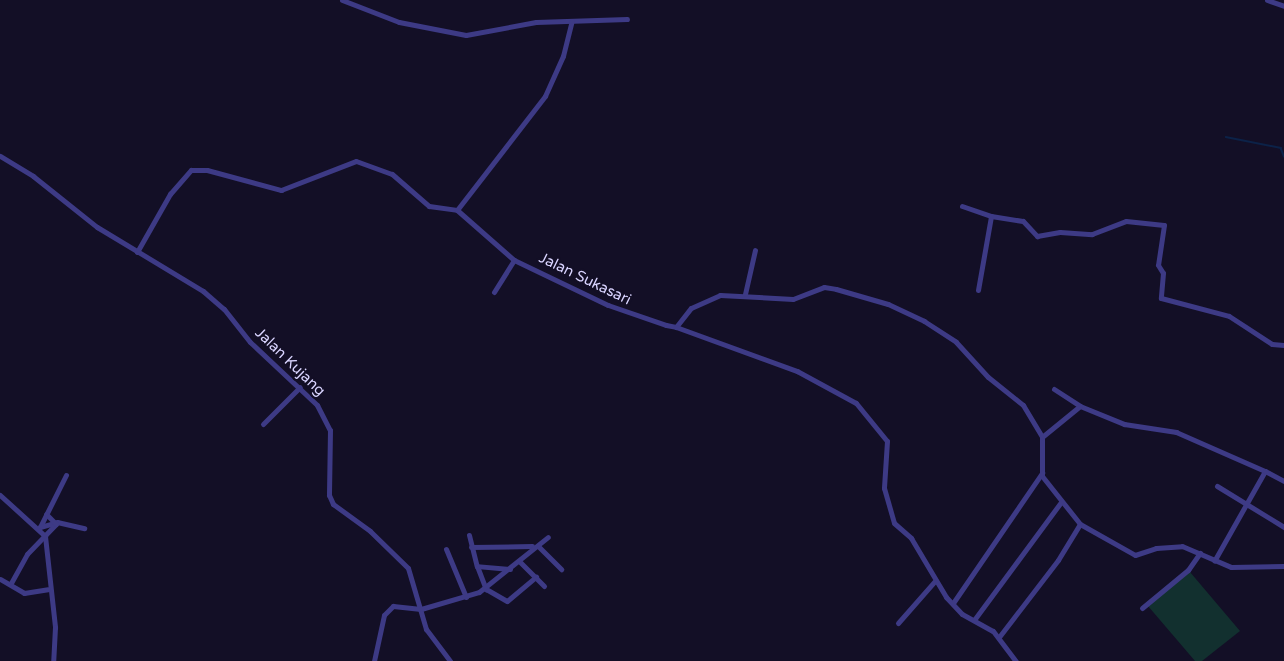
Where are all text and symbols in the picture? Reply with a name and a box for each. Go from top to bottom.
street label: Jalan Sukasari [536,249,634,309]
street label: Jalan Kujang [251,324,329,400]

